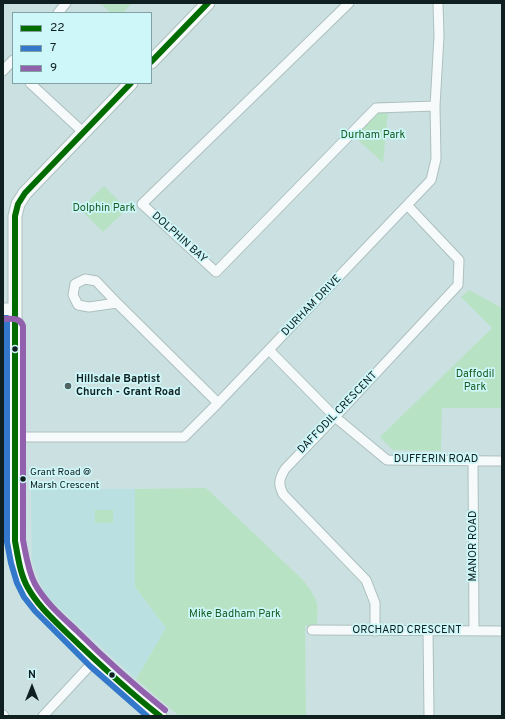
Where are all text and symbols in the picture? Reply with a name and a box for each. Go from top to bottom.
legend [12,12,152,84]
text: 22 [50,20,65,36]
text: 7 [50,40,56,56]
text: 9 [50,60,57,76]
park label: Durham Park [341,129,405,143]
park label: Dolphin Park [72,202,136,216]
street label: DOLPHIN BAY [149,210,209,266]
street label: DURHAM DRIVE [279,273,345,339]
unlabelled marker [10,344,20,354]
park label: Daffodil Park [456,368,494,394]
street label: DAFFODIL CRESCENT [295,369,381,457]
place label: Hillsdale Baptist Church - Grant Road [76,373,180,399]
marker: Hillsdale Baptist Church - Grant Road [63,381,73,391]
street label: DUFFERIN ROAD [394,453,478,467]
place label: Grant Road @ Marsh Crescent [30,467,99,490]
marker: Grant Road @ Marsh Crescent [18,474,28,484]
street label: MANOR ROAD [467,510,481,582]
park label: Mike Badham Park [189,608,281,622]
street label: ORCHARD CRESCENT [352,624,462,638]
north arrow [12,667,52,707]
text: N [28,668,36,682]
unlabelled marker [107,670,117,680]

